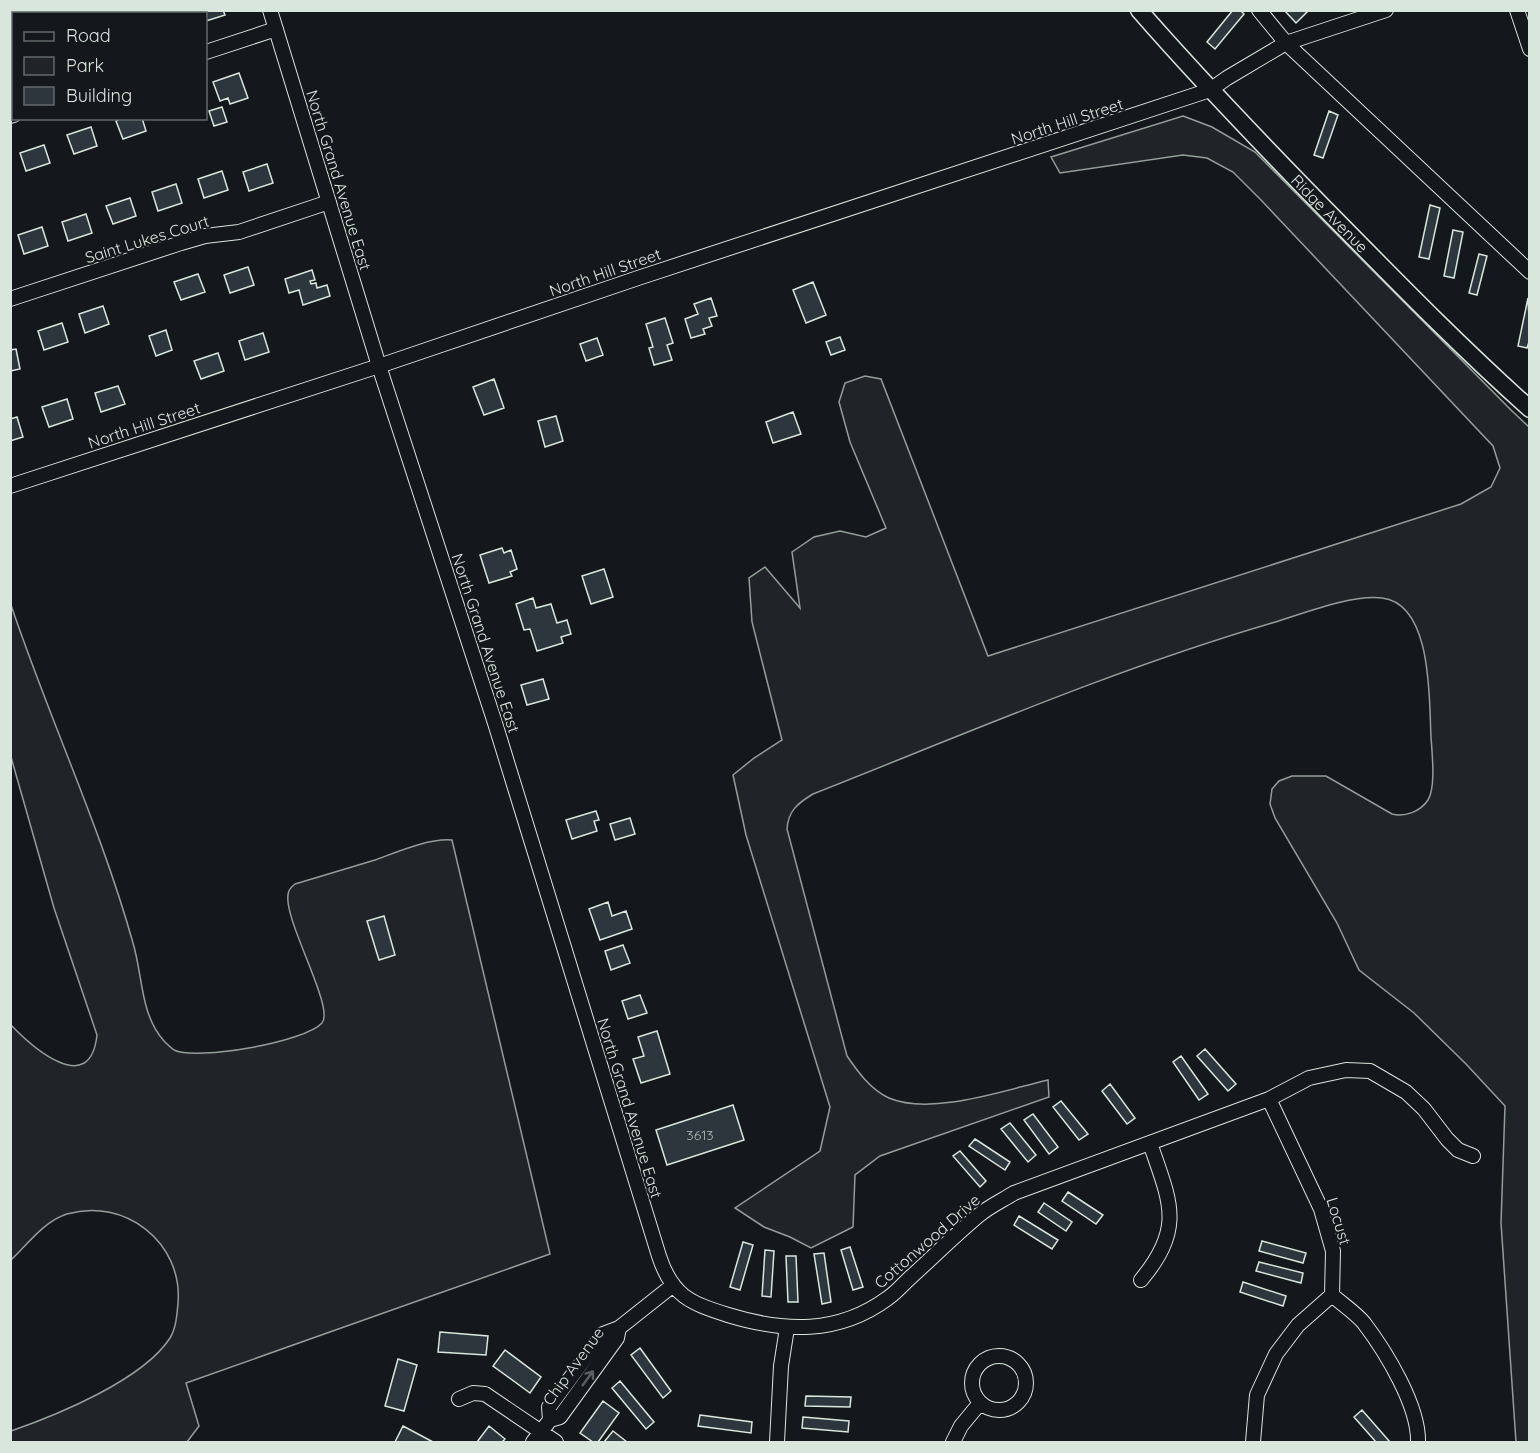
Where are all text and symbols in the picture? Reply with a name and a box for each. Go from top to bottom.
legend [12,12,207,120]
text: Road [66,24,111,47]
text: Park [66,54,104,77]
text: Building [66,84,132,107]
street label: North Grand Avenue East [302,88,376,272]
street label: North Hill Street [1008,93,1126,149]
street label: Ridge Avenue [1287,170,1373,257]
street label: Saint Lukes Court [83,211,211,267]
street label: North Hill Street [547,244,663,300]
street label: North Hill Street [85,397,203,453]
street label: North Grand Avenue East [448,551,524,735]
street label: North Grand Avenue East [593,1016,667,1200]
house number: 3613 [686,1126,714,1144]
street label: Cottonwood Drive [870,1190,984,1292]
street label: Locust [1322,1195,1356,1247]
street label: Chip Avenue [538,1323,608,1409]
one-way arrow [582,1371,594,1387]

